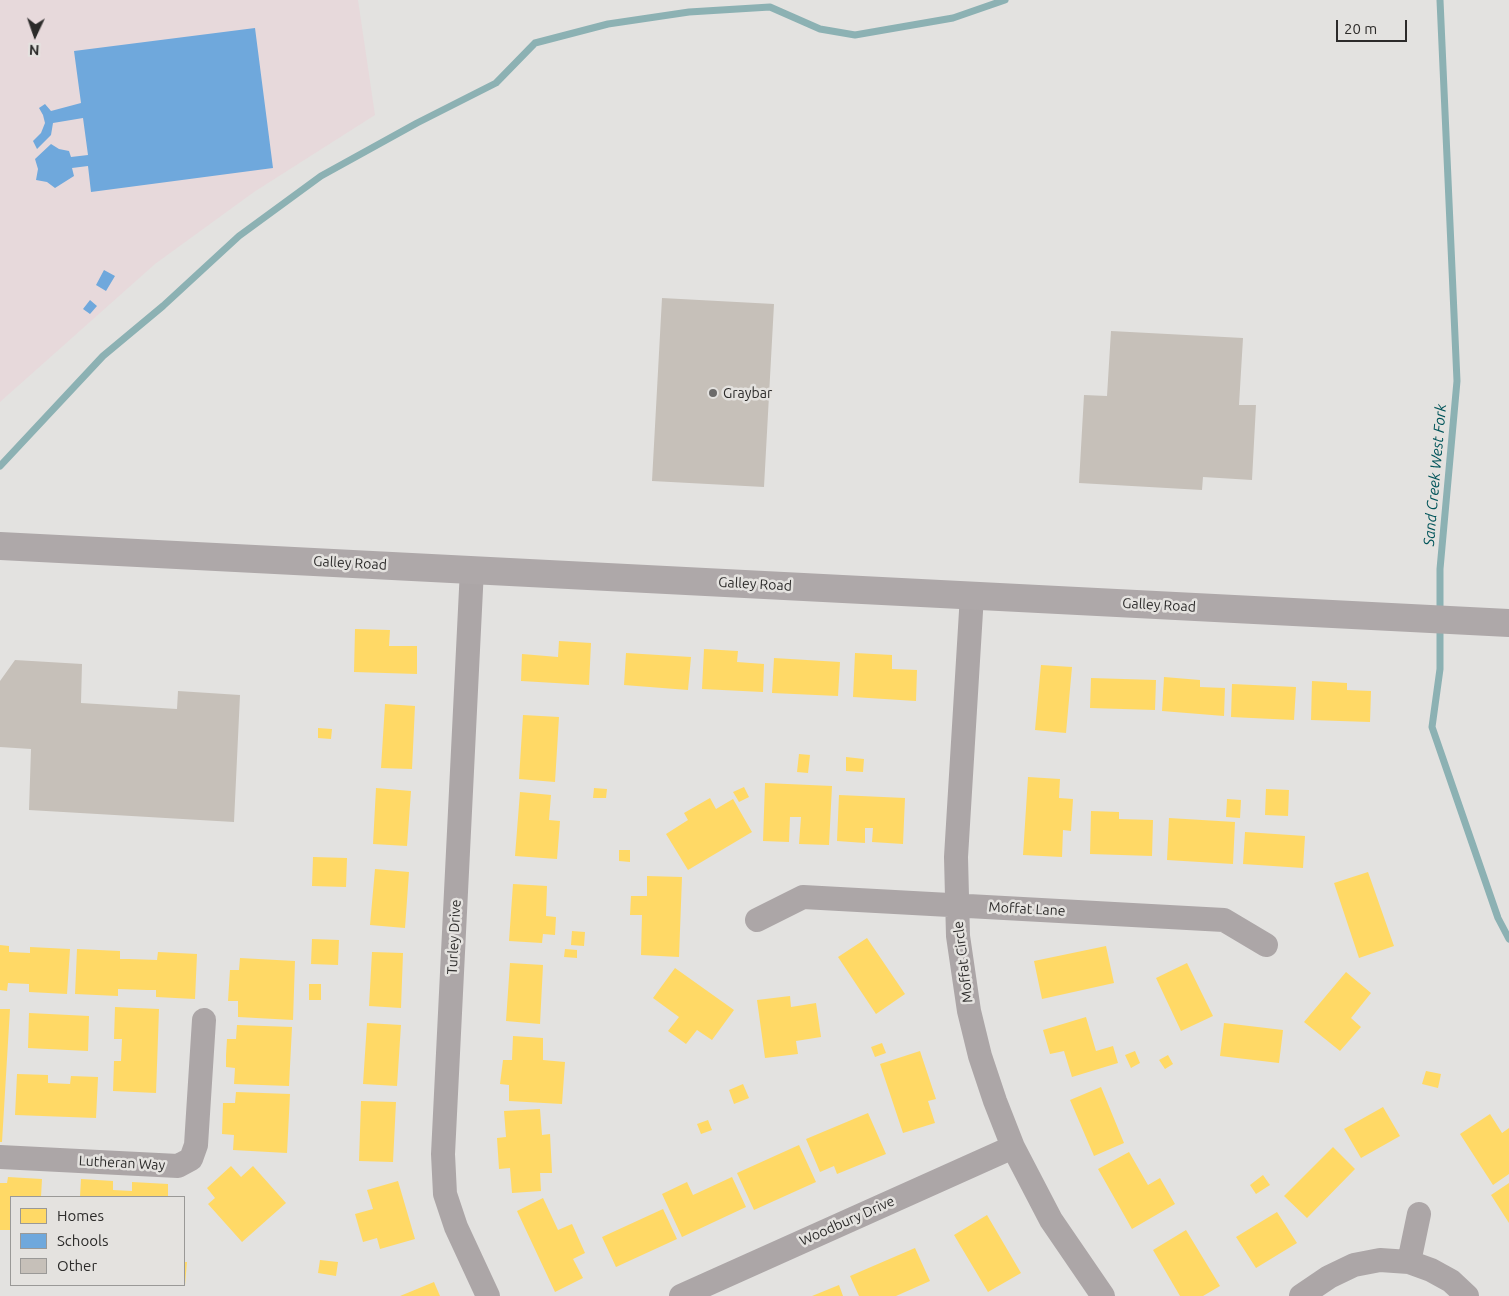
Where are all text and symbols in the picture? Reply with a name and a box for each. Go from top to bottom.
north arrow [10,10,60,60]
scale bar [1339,10,1410,42]
text: 20 m [1344,20,1377,37]
text: N [29,42,40,58]
place label: Graybar [723,385,772,401]
marker: Graybar [707,387,719,399]
water label: Sand Creek West Fork [1420,403,1450,547]
street label: Galley Road [313,553,387,573]
street label: Galley Road [718,574,792,594]
street label: Galley Road [1122,595,1196,615]
street label: Turley Drive [444,899,464,975]
street label: Moffat Lane [988,899,1066,919]
street label: Moffat Circle [950,920,976,1004]
street label: Lutheran Way [78,1152,166,1174]
street label: Woodbury Drive [797,1193,897,1249]
legend [10,1196,185,1286]
text: Homes [57,1207,104,1224]
text: Schools [57,1232,108,1249]
text: Other [57,1257,97,1274]

